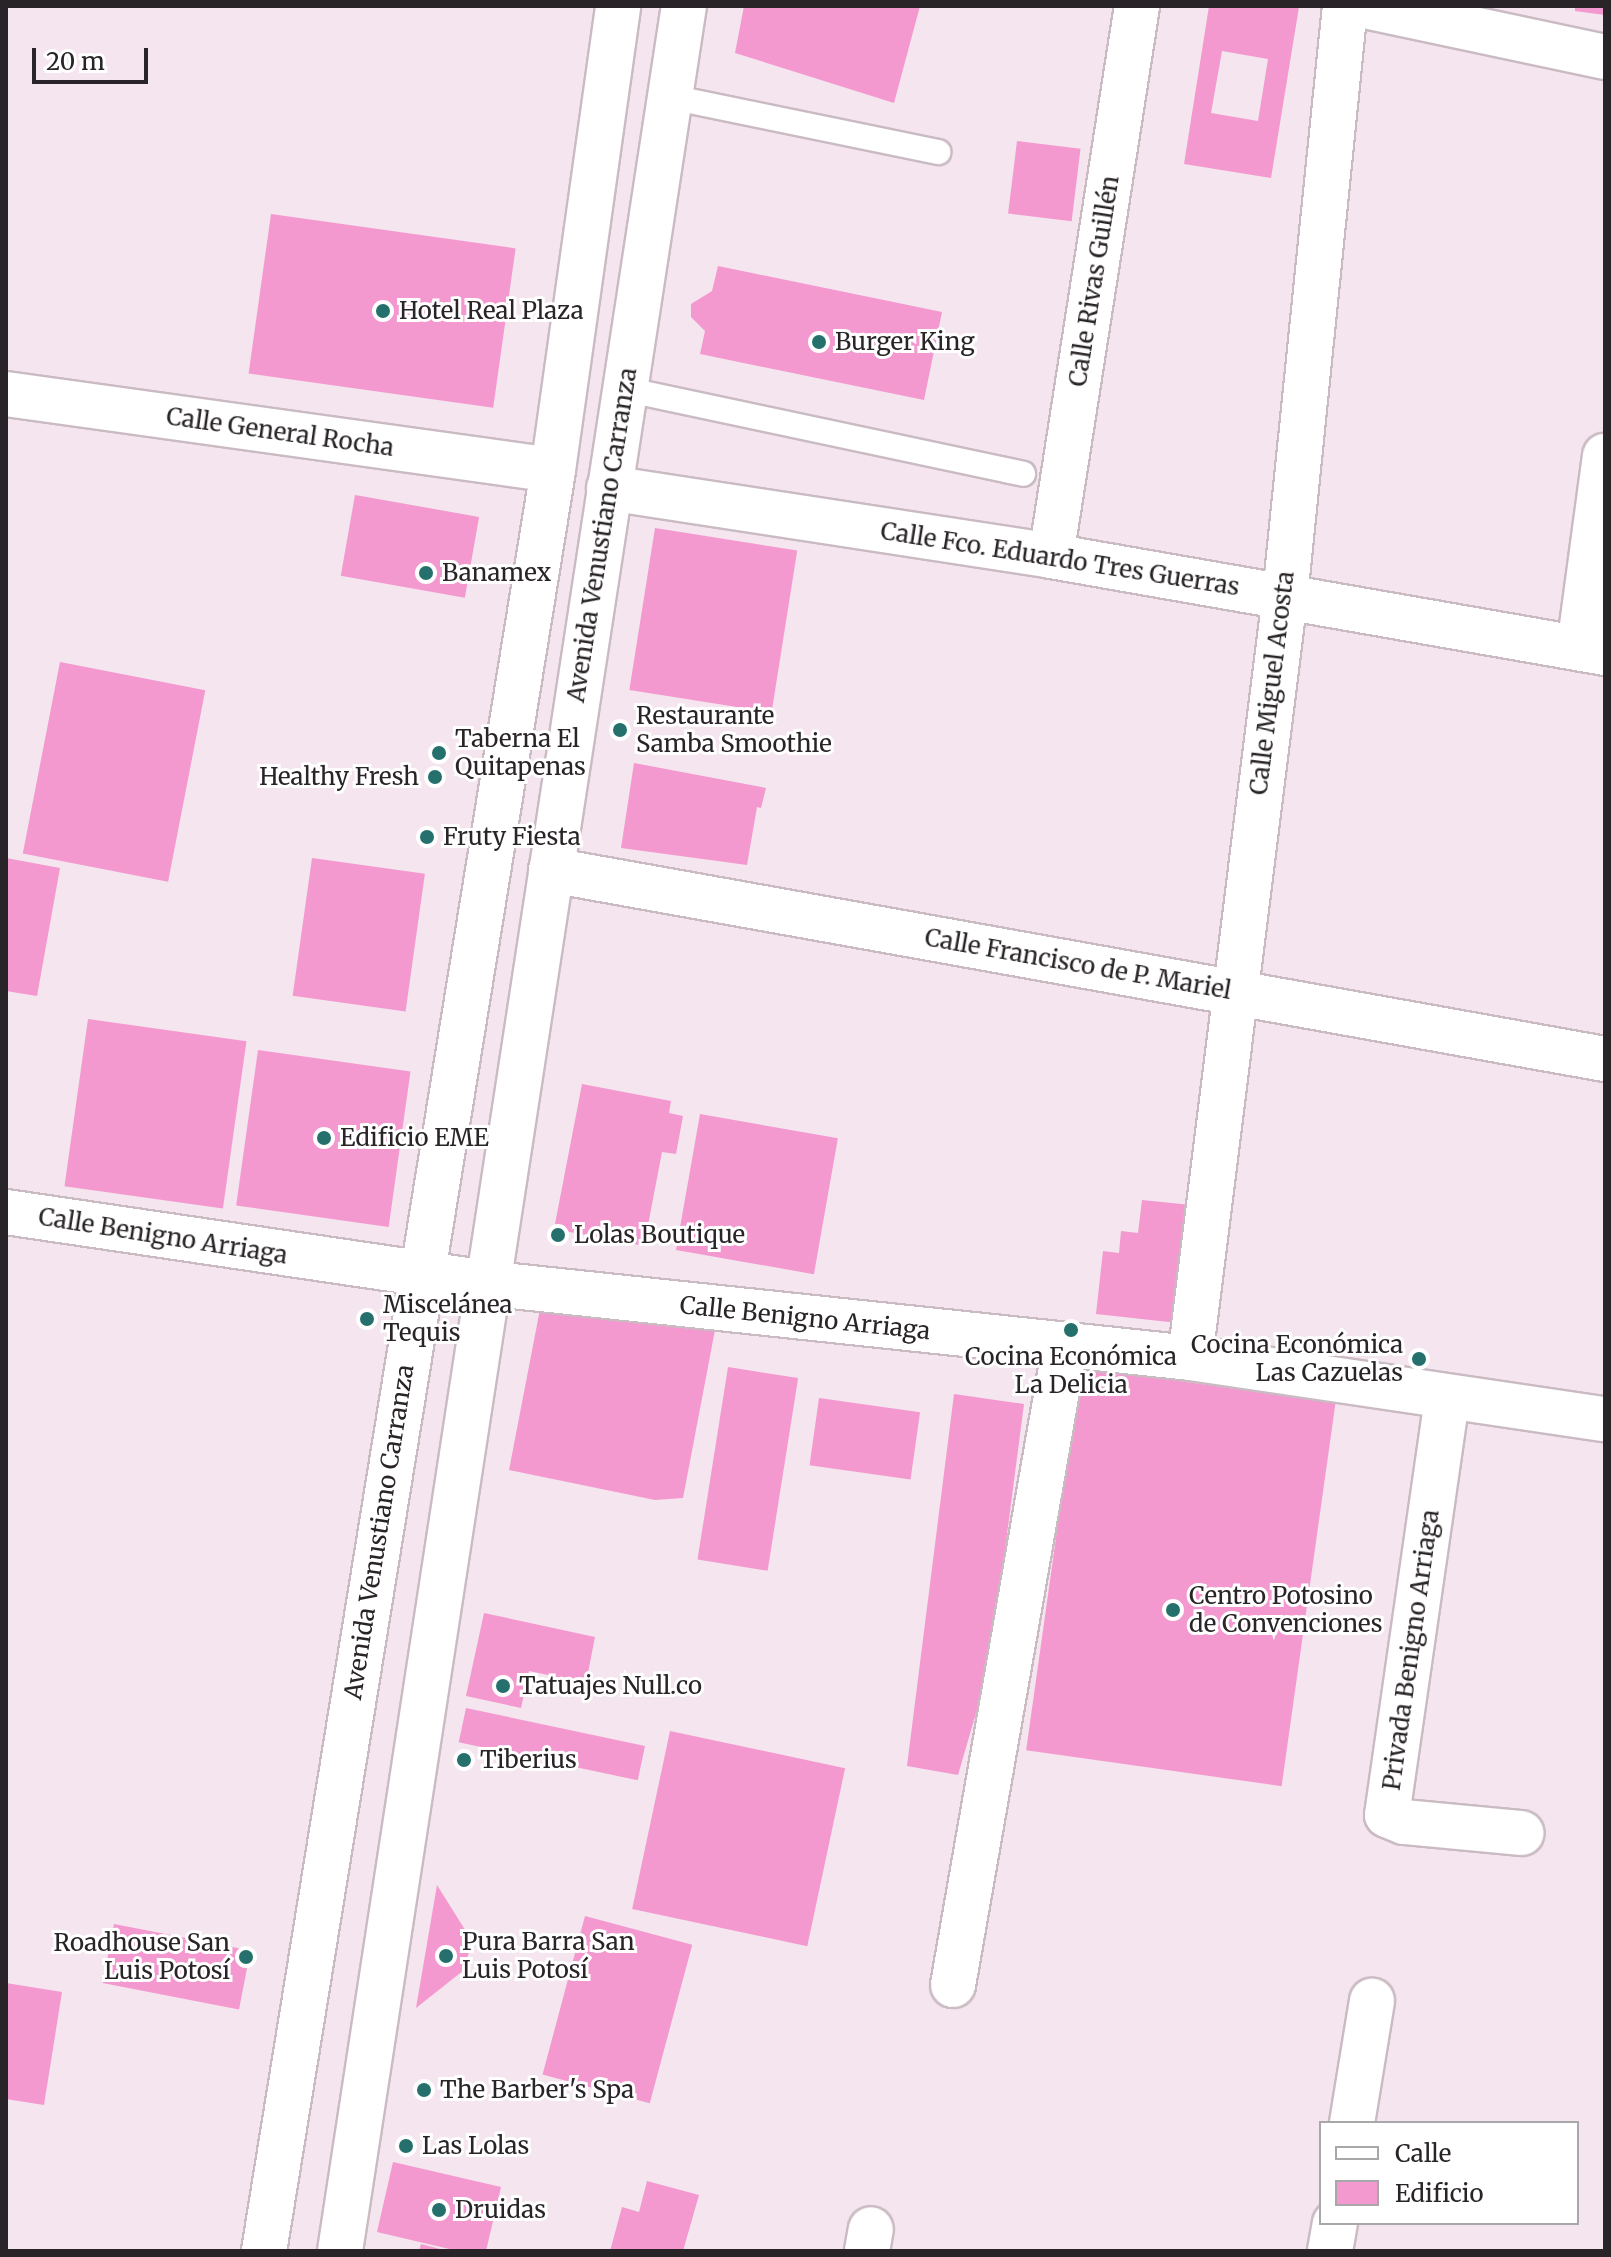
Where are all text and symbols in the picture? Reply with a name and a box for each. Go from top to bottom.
scale bar [36,32,152,82]
text: 20 m [46,46,105,77]
street label: Calle Rivas Guillén [1063,173,1125,389]
place label: Hotel Real Plaza [399,297,584,325]
marker: Hotel Real Plaza [374,302,392,320]
place label: Burger King [835,328,975,356]
marker: Burger King [810,333,828,351]
street label: Avenida Venustiano Carranza [561,366,643,704]
street label: Calle General Rocha [164,402,396,462]
street label: Calle Fco. Eduardo Tres Guerras [879,516,1241,602]
place label: Banamex [442,559,551,587]
marker: Banamex [417,564,435,582]
street label: Calle Miguel Acosta [1244,569,1300,797]
place label: Restaurante Samba Smoothie [636,702,832,758]
marker: Restaurante Samba Smoothie [611,721,629,739]
place label: Taberna El Quitapenas [455,725,586,781]
marker: Taberna El Quitapenas [430,744,448,762]
place label: Healthy Fresh [259,763,419,791]
marker: Healthy Fresh [426,768,444,786]
place label: Fruty Fiesta [443,823,581,851]
marker: Fruty Fiesta [418,828,436,846]
street label: Calle Francisco de P. Mariel [923,923,1233,1005]
place label: Edificio EME [340,1124,489,1152]
marker: Edificio EME [315,1129,333,1147]
street label: Calle Benigno Arriaga [36,1202,290,1270]
place label: Lolas Boutique [574,1221,745,1249]
marker: Lolas Boutique [549,1226,567,1244]
place label: Miscelánea Tequis [383,1291,512,1347]
street label: Calle Benigno Arriaga [678,1291,932,1345]
marker: Miscelánea Tequis [358,1310,376,1328]
marker: Cocina Económica La Delicia [1062,1321,1080,1339]
place label: Cocina Económica Las Cazuelas [1191,1331,1403,1387]
place label: Cocina Económica La Delicia [965,1343,1177,1399]
marker: Cocina Económica Las Cazuelas [1410,1350,1428,1368]
street label: Avenida Venustiano Carranza [338,1363,420,1701]
street label: Privada Benigno Arriaga [1377,1508,1445,1792]
place label: Centro Potosino de Convenciones [1189,1582,1383,1638]
marker: Centro Potosino de Convenciones [1164,1601,1182,1619]
place label: Tatuajes Null.co [519,1672,702,1700]
marker: Tatuajes Null.co [494,1677,512,1695]
place label: Tiberius [480,1746,577,1774]
marker: Tiberius [455,1751,473,1769]
place label: Pura Barra San Luis Potosí [462,1928,635,1984]
place label: Roadhouse San Luis Potosí [53,1929,230,1985]
marker: Pura Barra San Luis Potosí [437,1947,455,1965]
marker: Roadhouse San Luis Potosí [237,1948,255,1966]
place label: The Barber's Spa [440,2076,634,2104]
marker: The Barber's Spa [415,2081,433,2099]
legend [1319,2121,1579,2225]
place label: Las Lolas [422,2132,529,2160]
marker: Las Lolas [397,2137,415,2155]
text: Calle [1395,2138,1451,2169]
text: Edificio [1395,2178,1483,2209]
place label: Druidas [455,2196,546,2224]
marker: Druidas [430,2201,448,2219]

